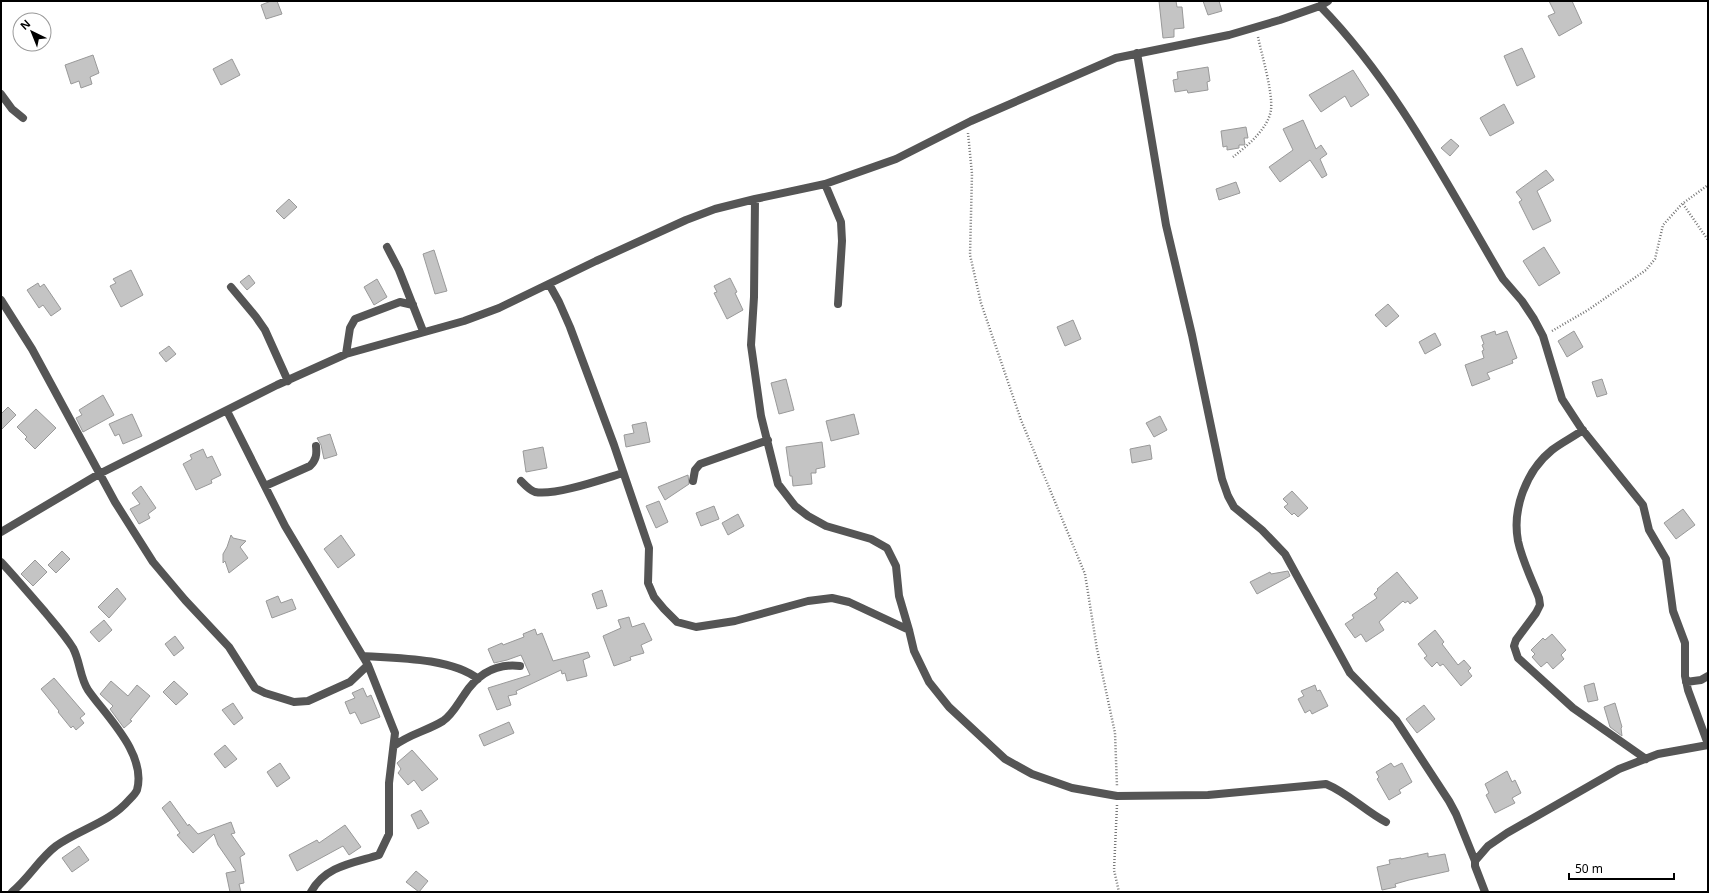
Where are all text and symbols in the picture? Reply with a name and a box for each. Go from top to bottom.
north arrow [12,12,52,52]
text: N [16,16,33,33]
scale bar [1569,855,1674,881]
text: 50 m [1575,860,1603,877]

